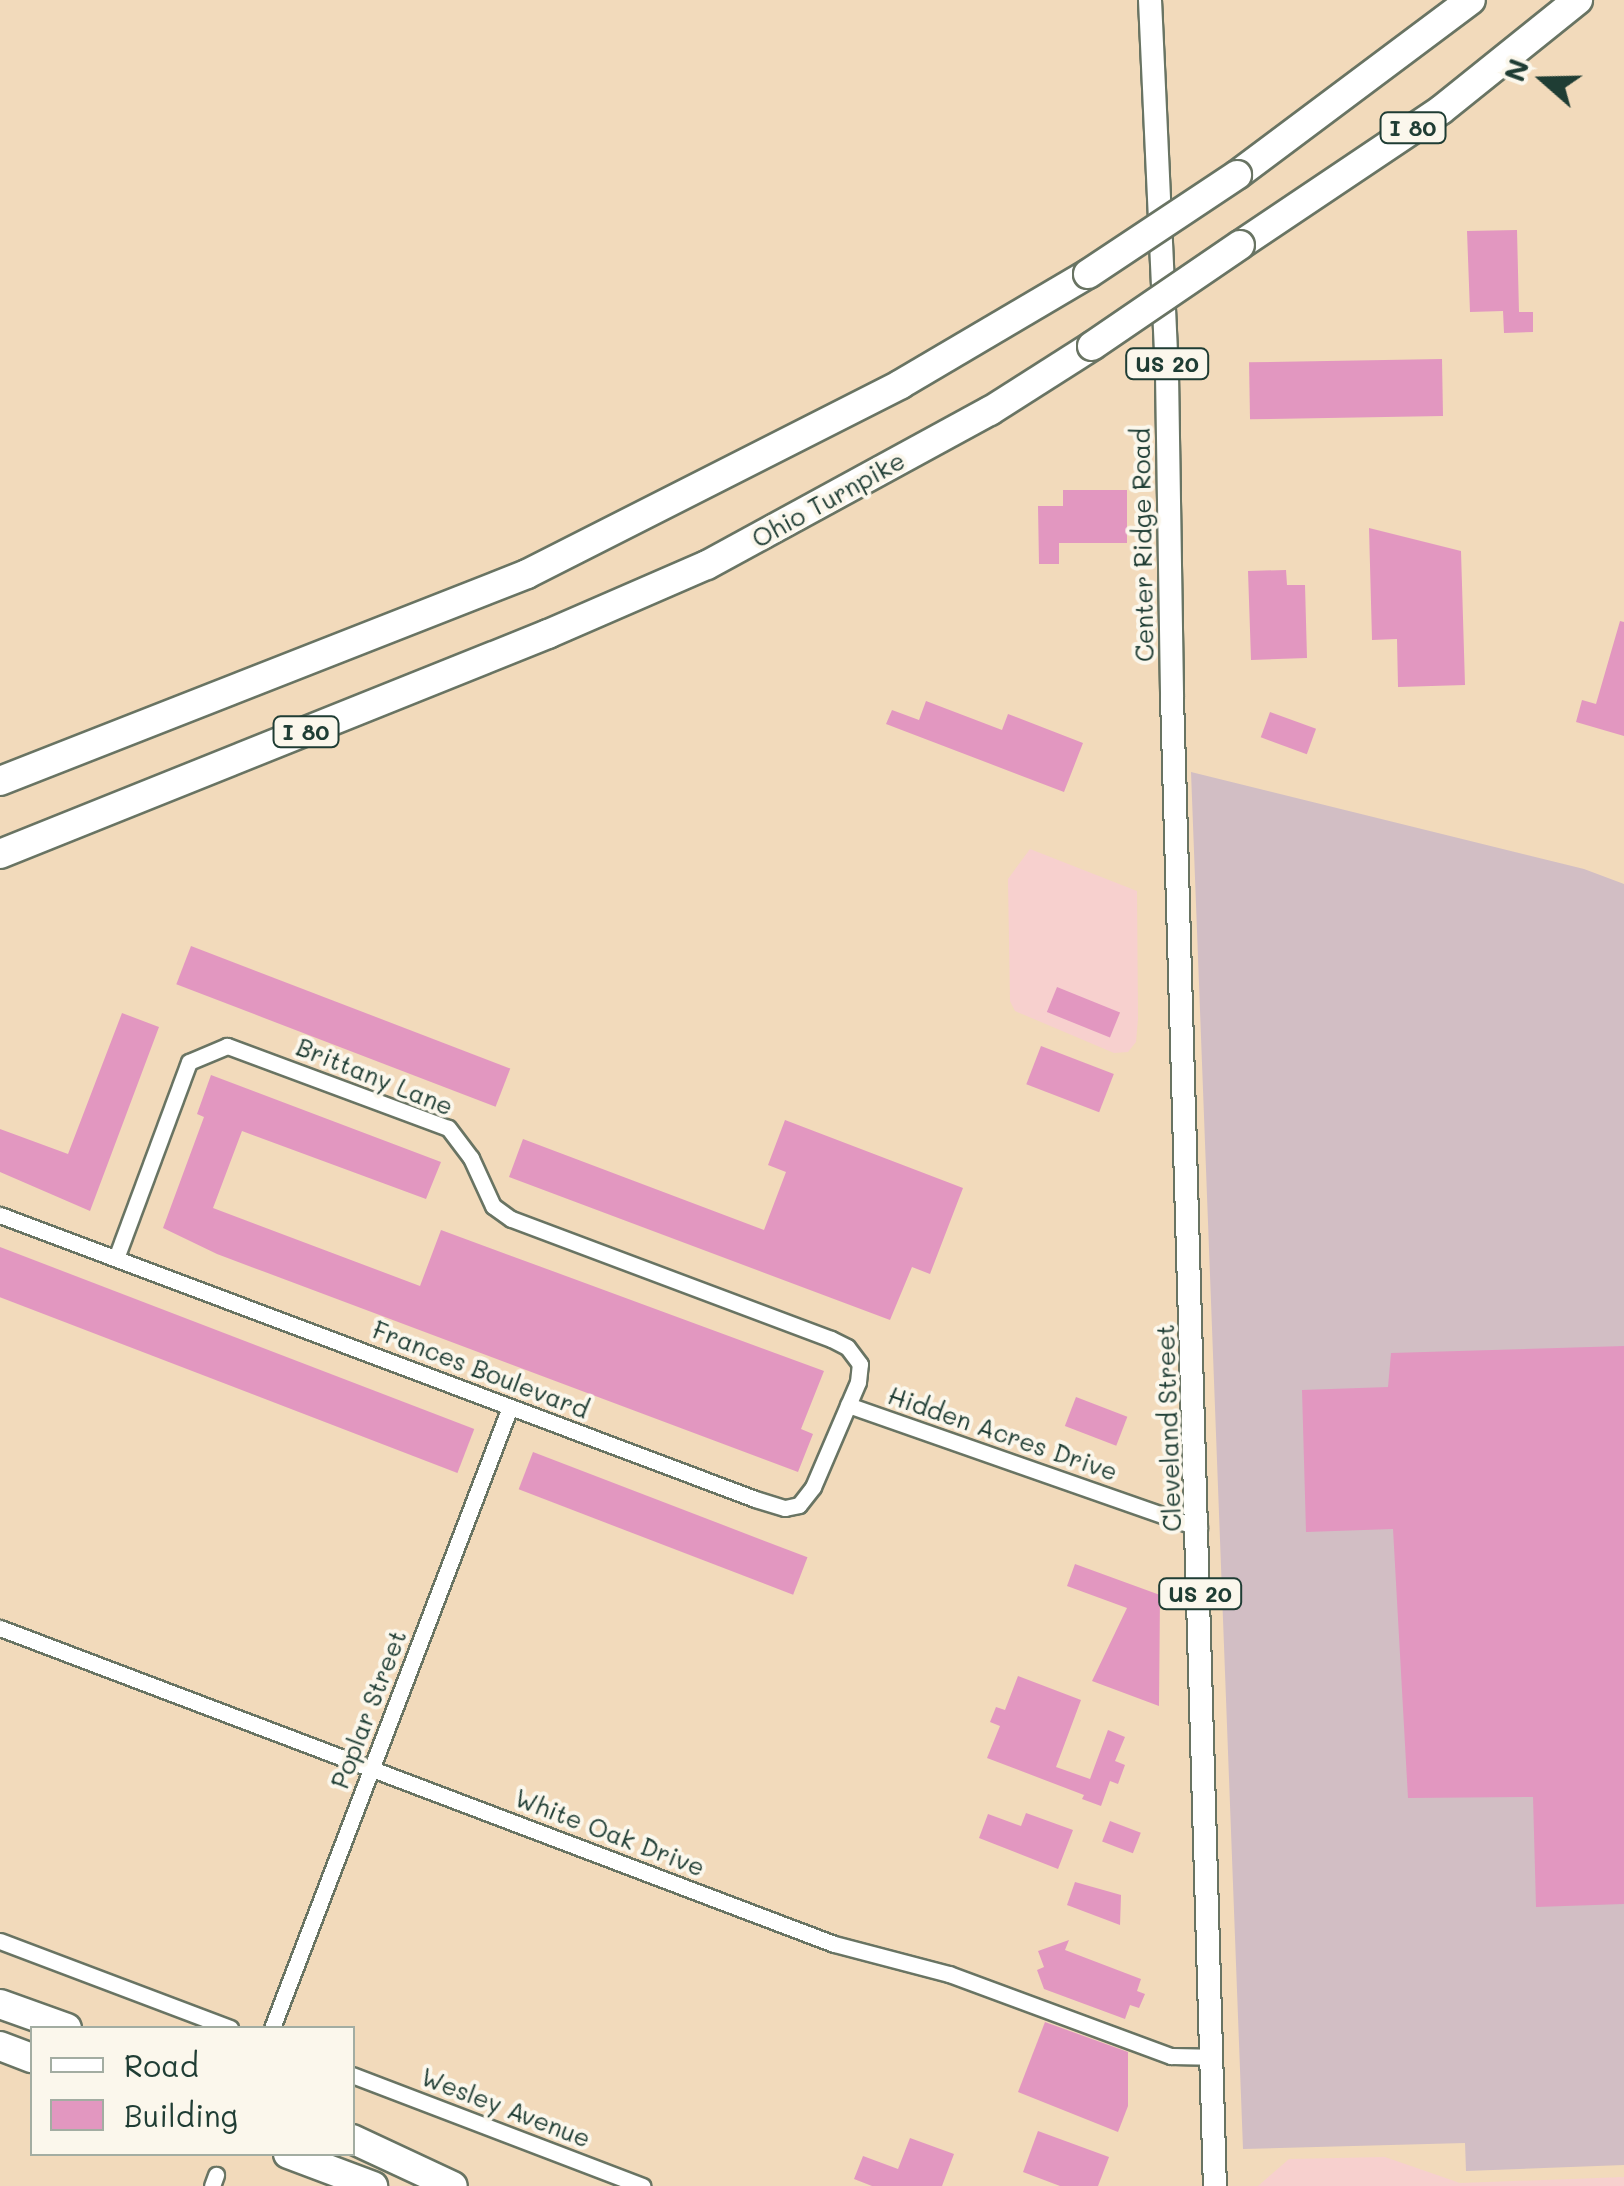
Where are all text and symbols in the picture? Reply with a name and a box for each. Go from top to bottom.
north arrow [1494,30,1594,130]
text: N [1495,54,1536,86]
road number: I 80 [1378,111,1448,145]
road number: US 20 [1124,347,1210,381]
street label: Center Ridge Road [1125,428,1159,662]
street label: Ohio Turnpike [746,445,910,553]
road number: I 80 [271,715,341,749]
street label: Brittany Lane [292,1031,458,1121]
street label: Frances Boulevard [369,1314,593,1424]
street label: Cleveland Street [1149,1324,1187,1532]
street label: Hidden Acres Drive [884,1380,1122,1486]
road number: US 20 [1158,1577,1242,1611]
street label: Poplar Street [324,1625,412,1793]
street label: White Oak Drive [511,1782,709,1882]
legend [30,2026,355,2156]
text: Road [124,2045,199,2085]
street label: Wesley Avenue [417,2061,595,2153]
text: Building [124,2095,238,2135]

